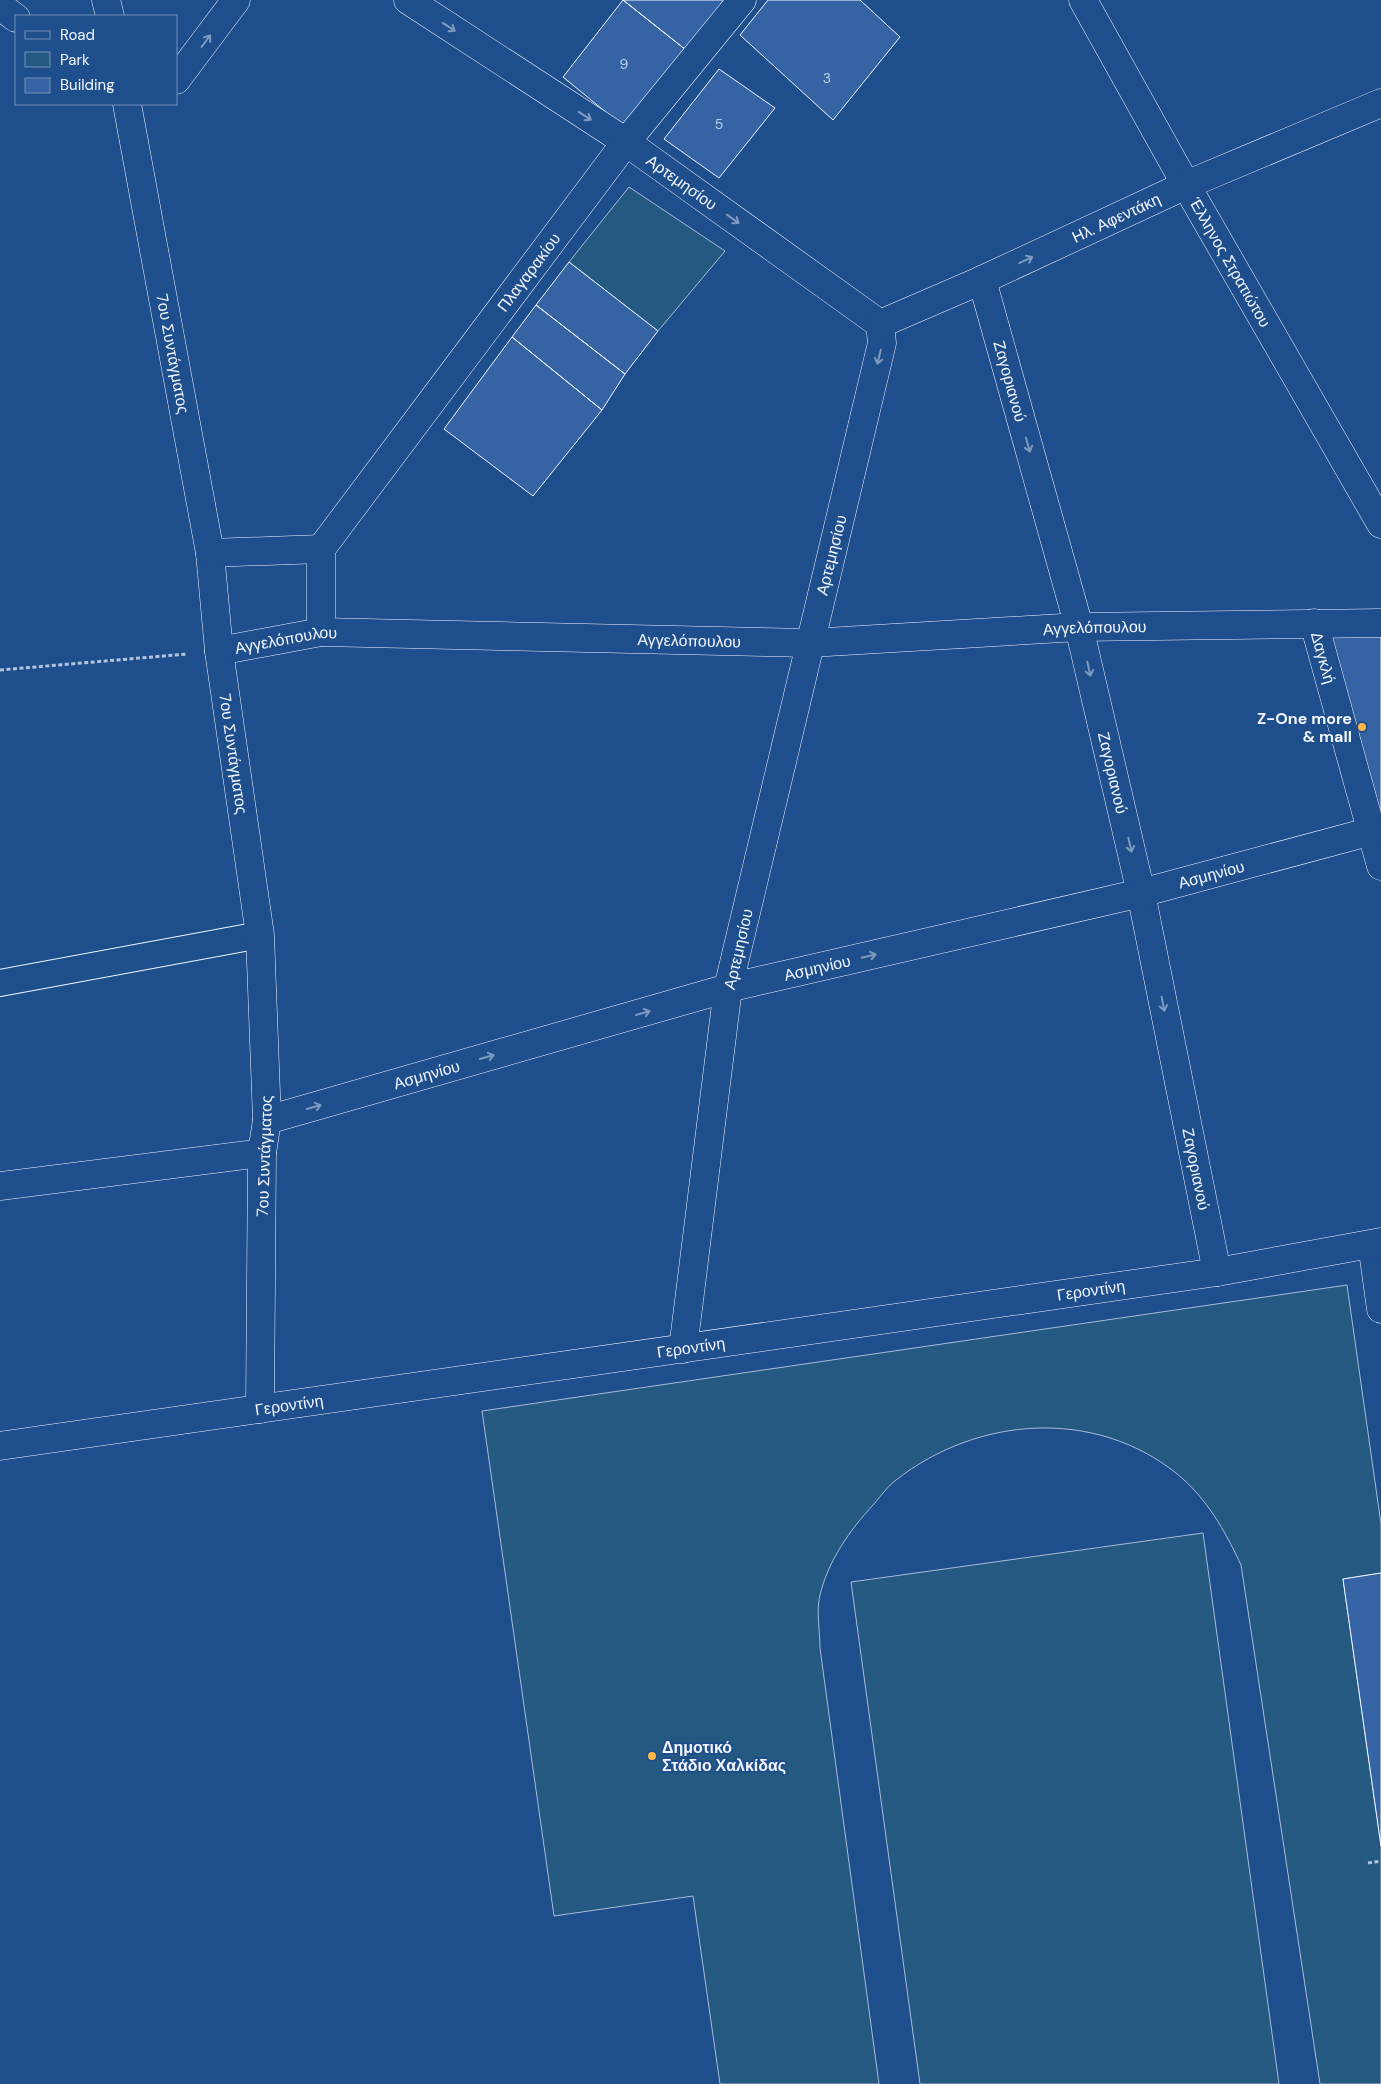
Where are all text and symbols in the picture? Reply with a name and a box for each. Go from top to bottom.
legend [15,15,178,105]
one-way arrow [442,21,456,32]
text: Road [60,25,95,45]
one-way arrow [200,35,211,48]
text: Park [60,50,90,70]
house number: 9 [620,55,629,73]
house number: 3 [823,69,831,87]
text: Building [60,75,115,95]
one-way arrow [578,110,592,121]
house number: 5 [715,115,723,133]
street label: Αρτεμησίου [642,150,721,215]
street label: Ηλ. Αφεντάκη [1069,188,1164,248]
street label: Έλληνος Στρατιώτου [1184,193,1276,331]
one-way arrow [725,214,739,224]
street label: Πλαγαρακίου [492,229,565,316]
one-way arrow [1018,254,1033,264]
street label: 7ου Συντάγματος [151,292,194,416]
street label: Ζαγοριανού [988,338,1031,424]
one-way arrow [874,349,883,365]
one-way arrow [1023,437,1033,453]
street label: Αρτεμησίου [811,513,852,598]
street label: Αγγελόπουλου [1042,616,1147,640]
street label: Αγγελόπουλου [233,622,337,659]
street label: Αγγελόπουλου [637,629,741,652]
street label: Δαγκλή [1306,630,1340,686]
one-way arrow [1085,661,1094,677]
street label: 7ου Συντάγματος [214,692,252,816]
place label: Z-One more & mall [1257,708,1352,747]
marker: Z-One more & mall [1356,721,1368,733]
street label: Ζαγοριανού [1093,730,1132,816]
one-way arrow [1126,836,1135,852]
street label: Ασμηνίου [1176,856,1247,894]
street label: Αρτεμησίου [719,907,758,992]
street label: Ασμηνίου [782,950,853,986]
one-way arrow [860,951,876,960]
one-way arrow [1159,995,1168,1011]
one-way arrow [635,1007,651,1017]
one-way arrow [479,1052,495,1062]
street label: Ασμηνίου [391,1055,462,1094]
street label: 7ου Συντάγματος [252,1095,277,1217]
one-way arrow [305,1101,321,1111]
street label: Ζαγοριανού [1177,1126,1214,1212]
street label: Γεροντίνη [1055,1275,1127,1306]
street label: Γεροντίνη [656,1332,727,1363]
street label: Γεροντίνη [254,1390,325,1420]
place label: Δημοτικό Στάδιο Χαλκίδας [662,1737,786,1776]
marker: Δημοτικό Στάδιο Χαλκίδας [646,1750,658,1762]

